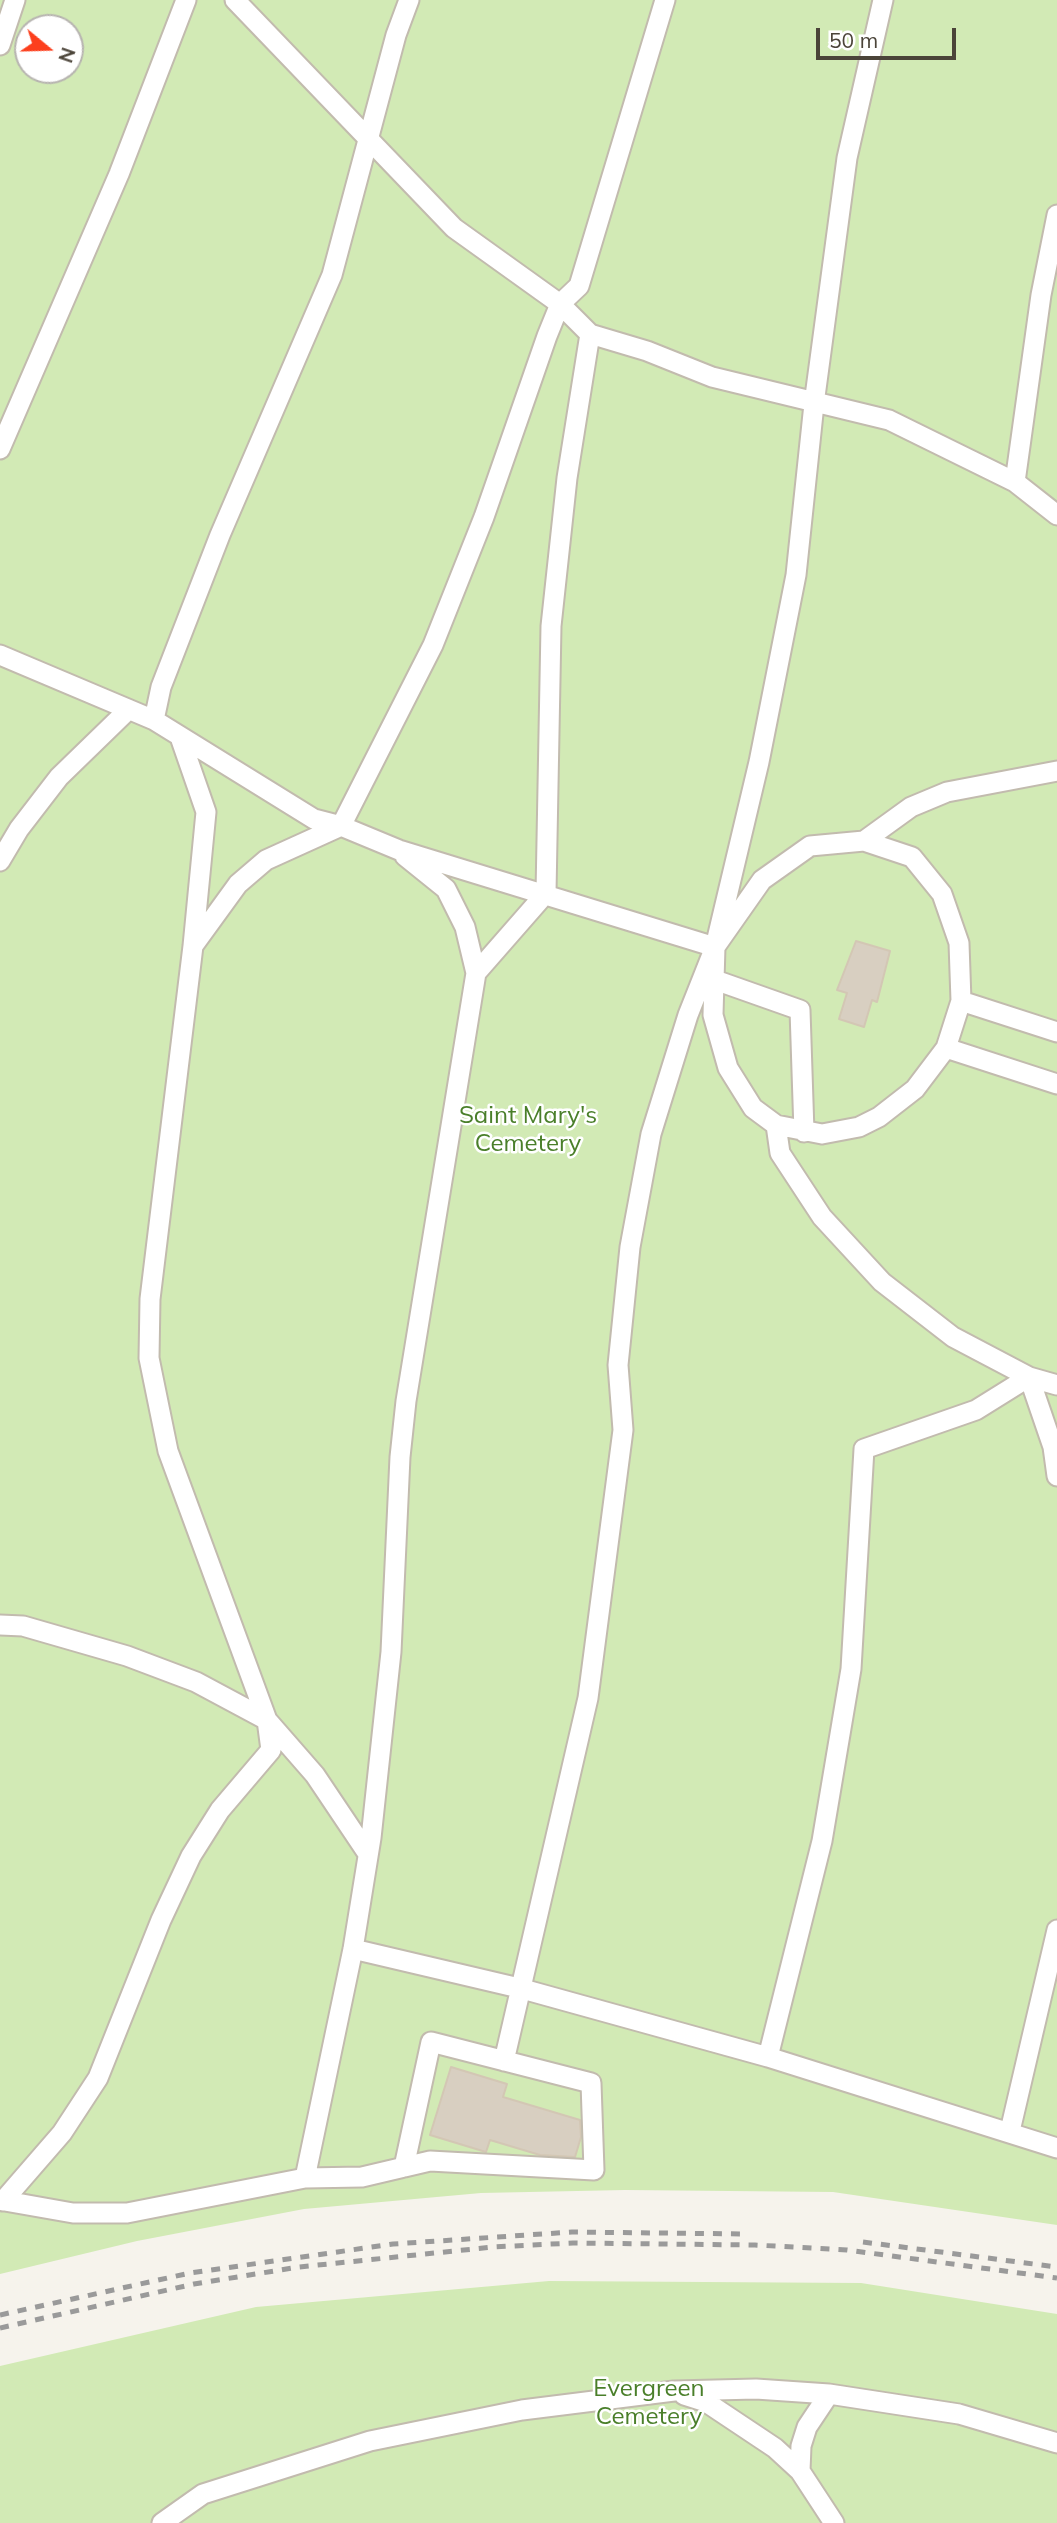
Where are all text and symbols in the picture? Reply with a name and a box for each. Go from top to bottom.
north arrow [14,14,84,84]
scale bar [819,14,959,58]
text: 50 m [829,27,878,53]
text: N [53,44,81,66]
park label: Saint Mary's Cemetery [459,1102,597,1158]
park label: Evergreen Cemetery [593,2375,705,2431]

